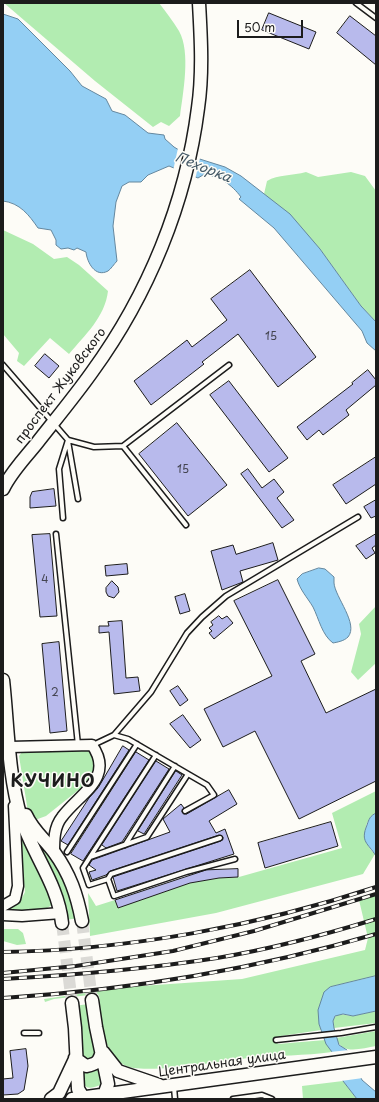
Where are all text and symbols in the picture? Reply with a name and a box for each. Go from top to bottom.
scale bar [239,12,305,38]
text: 50 m [244,18,275,36]
water label: Пехорка [173,149,233,187]
street label: проспект Жуковского [12,325,110,447]
house number: 15 [265,330,277,344]
house number: 15 [177,463,189,477]
house number: 4 [41,573,49,587]
house number: 2 [51,686,59,700]
district label: КУЧИНО [11,772,95,792]
street label: Центральная улица [157,1047,287,1081]

